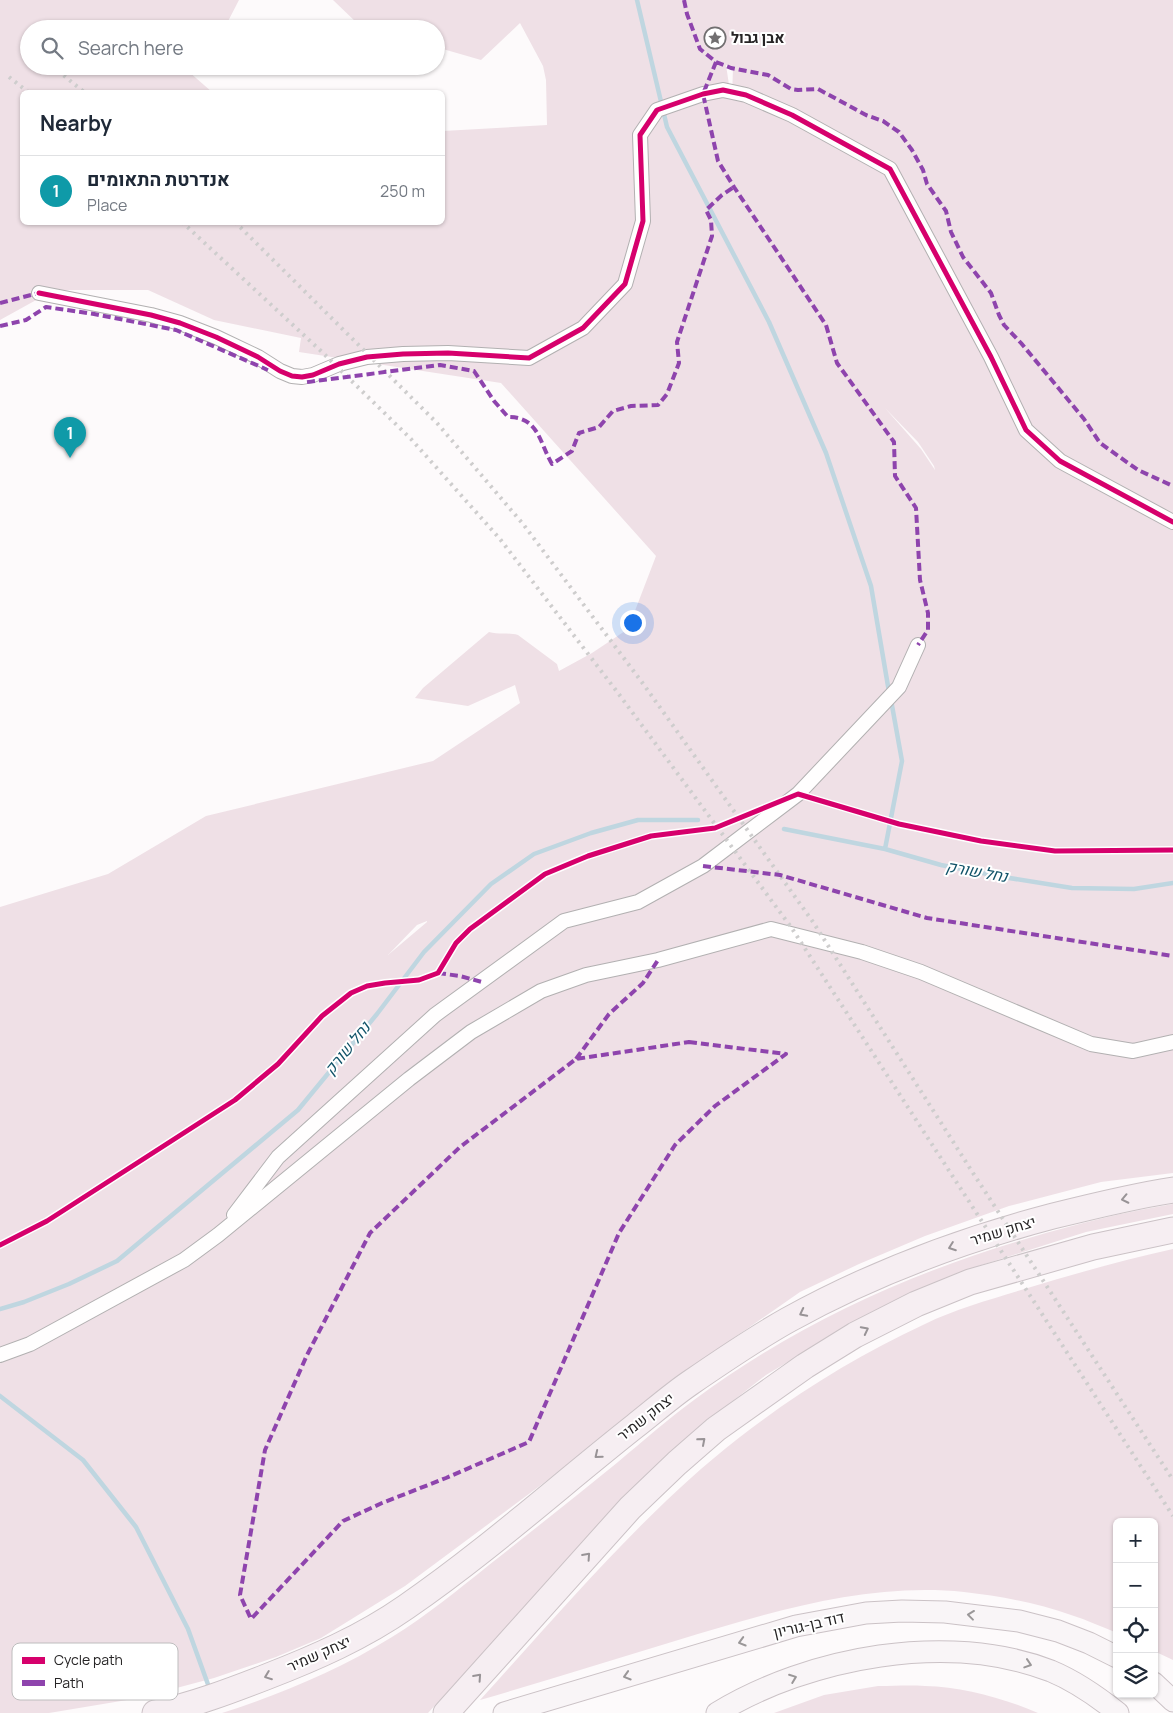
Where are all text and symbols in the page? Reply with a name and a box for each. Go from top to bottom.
search box [20,20,445,75]
place icon: אבן גבול [703,26,727,50]
place label: אבן גבול [731,27,785,48]
icon: search [38,34,66,62]
text: Search here [78,35,184,61]
text: Nearby [40,109,112,137]
text: אנדרטת התאומים [87,166,230,192]
text: 1 [52,180,60,202]
text: 250 m [380,180,425,202]
text: Place [87,194,127,216]
pin: 1 [54,417,86,458]
your location [620,610,646,636]
water label: נחל שורק [944,855,1011,887]
water label: נחל שורק [319,1016,376,1079]
one-way arrow [1121,1193,1130,1204]
street label: יצחק שמיר [968,1211,1038,1250]
one-way arrow [948,1241,957,1251]
one-way arrow [799,1307,808,1317]
one-way arrow [860,1326,869,1336]
street label: יצחק שמיר [613,1388,679,1446]
one-way arrow [696,1439,705,1447]
one-way arrow [594,1449,604,1458]
map controls [1113,1518,1158,1698]
button: + [1113,1518,1158,1563]
one-way arrow [581,1552,590,1561]
button: − [1113,1563,1158,1608]
street label: דוד בן-גוריון [771,1606,847,1643]
button: locate [1113,1608,1158,1653]
one-way arrow [967,1610,975,1621]
street label: יצחק שמיר [284,1630,354,1677]
one-way arrow [739,1636,747,1646]
legend [12,1643,178,1700]
text: Cycle path [54,1650,123,1669]
button: layers [1113,1653,1158,1698]
one-way arrow [1024,1658,1032,1668]
one-way arrow [264,1670,273,1680]
one-way arrow [624,1670,632,1680]
text: Path [54,1673,84,1692]
one-way arrow [472,1673,481,1682]
one-way arrow [788,1674,797,1684]

